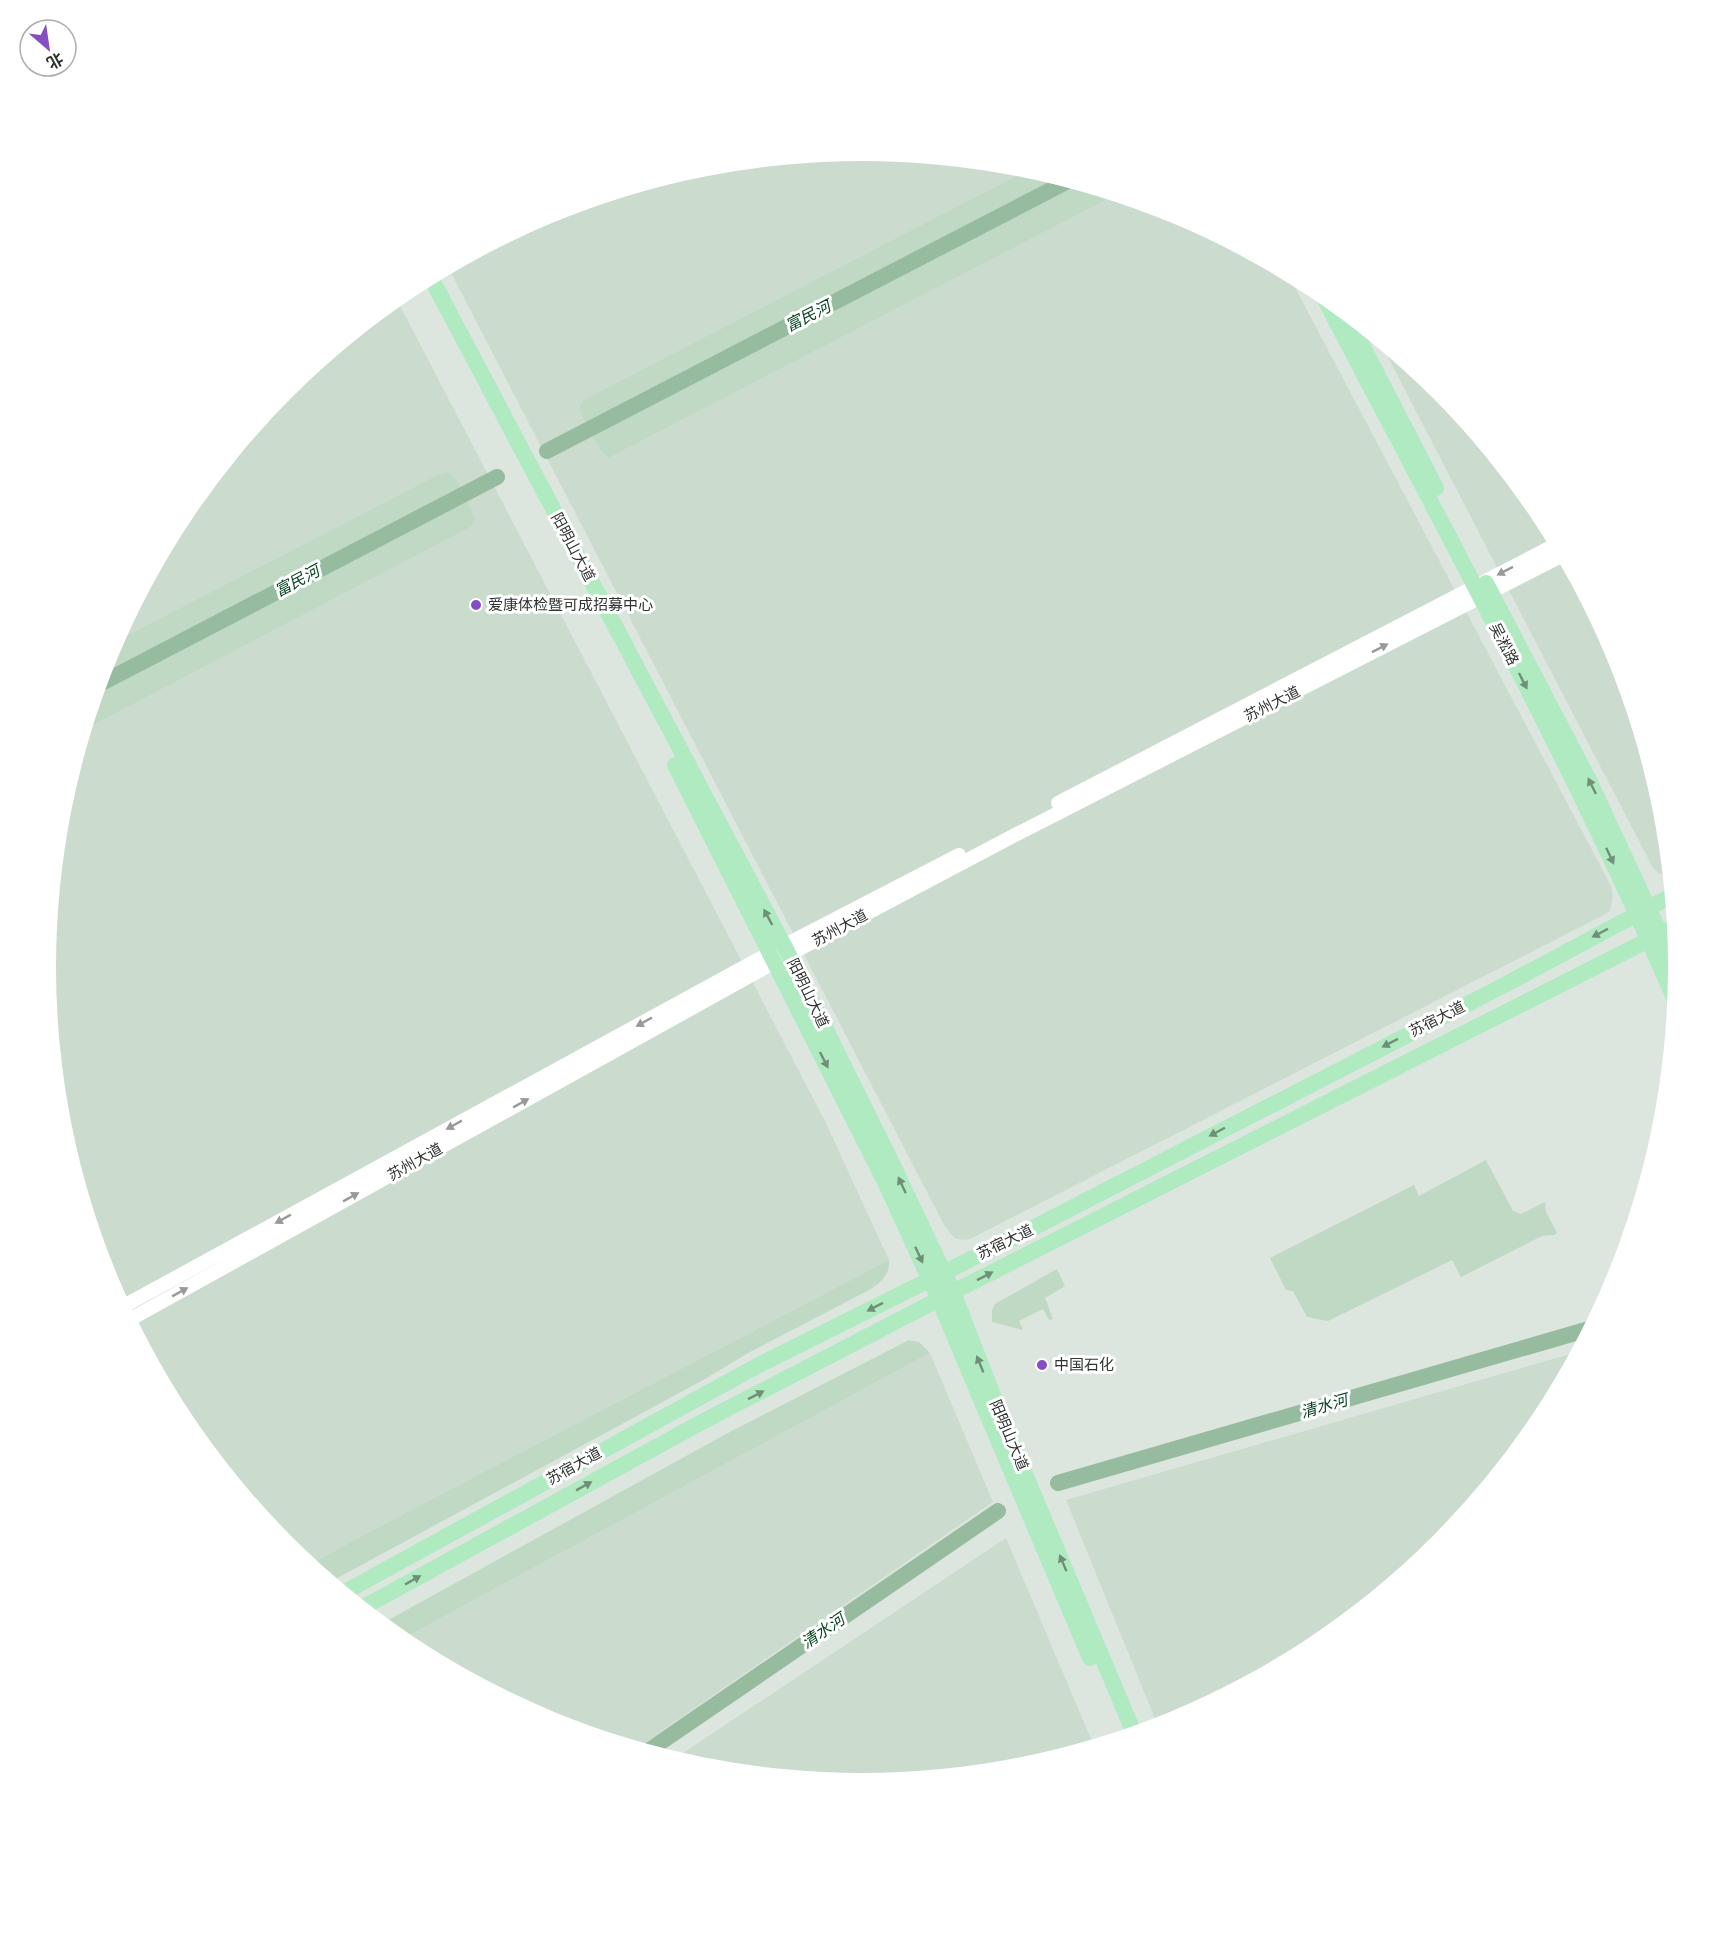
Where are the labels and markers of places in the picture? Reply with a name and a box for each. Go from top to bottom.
place label: 爱康体检暨可成招募中心 [488,596,653,614]
marker: 爱康体检暨可成招募中心 [469,598,483,612]
place label: 中国石化 [1054,1356,1114,1374]
marker: 中国石化 [1035,1358,1049,1372]

